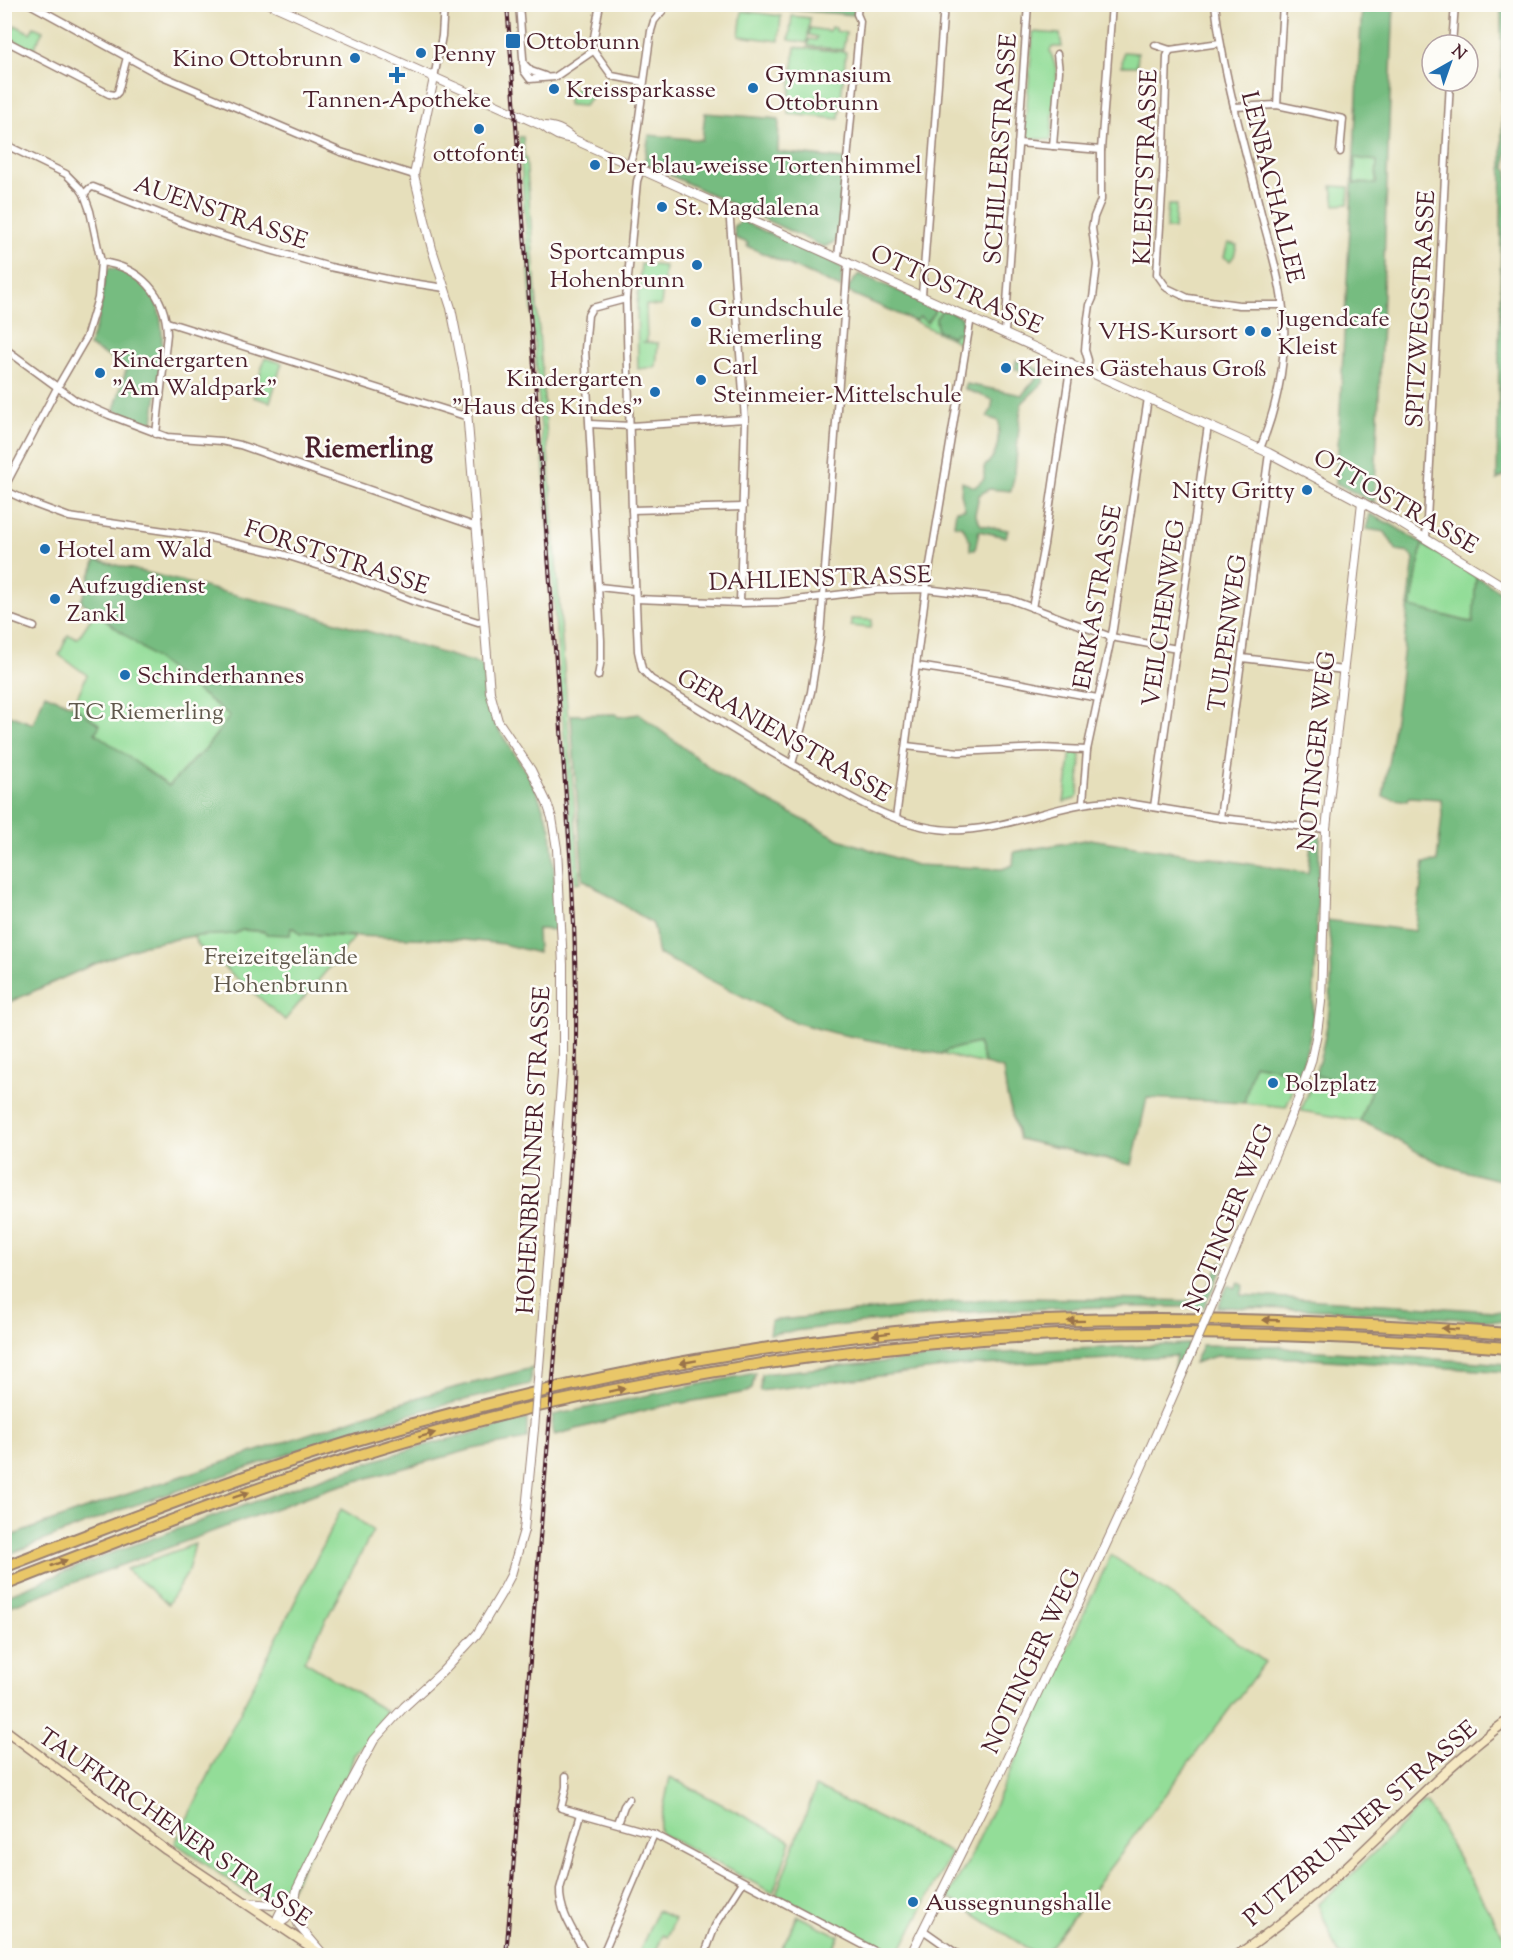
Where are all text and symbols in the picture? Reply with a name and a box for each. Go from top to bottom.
place label: Ottobrunn [526,26,640,60]
marker: Ottobrunn [504,32,522,50]
street label: SCHILLERSTRASSE [977,32,1027,266]
north arrow [1420,33,1480,93]
place label: Penny [433,38,496,72]
text: N [1446,41,1470,66]
place label: Kino Ottobrunn [173,43,343,77]
marker: Penny [414,46,428,60]
marker: Kino Ottobrunn [348,51,362,65]
place label: Gymnasium Ottobrunn [765,59,892,121]
marker: Tannen-Apotheke [390,68,404,82]
street label: KLEISTSTRASSE [1127,68,1167,266]
place label: Kreissparkasse [566,74,716,108]
marker: Gymnasium Ottobrunn [746,81,760,95]
marker: Kreissparkasse [547,82,561,96]
place label: Tannen-Apotheke [303,84,491,118]
street label: LENBACHALLEE [1231,88,1311,287]
marker: ottofonti [472,122,486,136]
place label: ottofonti [433,138,525,172]
place label: Der blau-weisse Tortenhimmel [607,150,922,184]
marker: Der blau-weisse Tortenhimmel [588,158,602,172]
street label: AUENSTRASSE [129,168,312,260]
street label: SPITZWEGSTRASSE [1399,189,1445,429]
place label: St. Magdalena [674,192,820,226]
marker: St. Magdalena [655,200,669,214]
place label: Sportcampus Hohenbrunn [549,236,685,298]
street label: OTTOSTRASSE [865,238,1048,344]
marker: Sportcampus Hohenbrunn [690,258,704,272]
place label: Grundschule Riemerling [708,293,843,355]
place label: Jugendcafe Kleist [1276,303,1390,365]
marker: Grundschule Riemerling [689,315,703,329]
place label: VHS-Kursort [1098,316,1238,350]
marker: VHS-Kursort [1243,324,1257,338]
marker: Jugendcafe Kleist [1259,325,1273,339]
place label: Kindergarten "Am Waldpark" [112,344,277,406]
place label: Carl Steinmeier-Mittelschule [713,351,962,413]
place label: Kleines Gästehaus Groß [1018,353,1267,387]
marker: Kleines Gästehaus Groß [999,361,1013,375]
place label: Kindergarten "Haus des Kindes" [452,363,643,425]
marker: Kindergarten "Am Waldpark" [93,366,107,380]
marker: Carl Steinmeier-Mittelschule [694,373,708,387]
marker: Kindergarten "Haus des Kindes" [648,385,662,399]
district label: Riemerling [305,431,433,470]
street label: OTTOSTRASSE [1306,442,1484,564]
place label: Nitty Gritty [1172,475,1295,509]
marker: Nitty Gritty [1300,483,1314,497]
street label: ERIKASTRASSE [1066,502,1132,692]
street label: FORSTSTRASSE [240,513,434,605]
street label: VEILCHENWEG [1135,517,1195,709]
place label: Hotel am Wald [57,534,213,568]
marker: Hotel am Wald [38,542,52,556]
street label: TULPENWEG [1201,552,1257,714]
street label: DAHLIENSTRASSE [708,559,933,601]
place label: Aufzugdienst Zankl [67,570,206,632]
marker: Aufzugdienst Zankl [48,592,62,606]
street label: NOTINGER WEG [1291,650,1345,853]
place label: Schinderhannes [137,660,304,694]
street label: GERANIENSTRASSE [670,661,897,812]
marker: Schinderhannes [118,668,132,682]
park label: TC Riemerling [68,696,224,730]
park label: Freizeitgelände Hohenbrunn [204,941,358,1003]
street label: HOHENBRUNNER STRASSE [509,985,561,1315]
place label: Bolzplatz [1285,1068,1377,1102]
marker: Bolzplatz [1266,1076,1280,1090]
street label: NOTINGER WEG [1176,1119,1283,1318]
one-way arrow [1066,1316,1085,1325]
one-way arrow [1261,1316,1280,1325]
one-way arrow [1441,1325,1460,1334]
one-way arrow [872,1330,891,1339]
one-way arrow [679,1358,698,1367]
one-way arrow [607,1385,626,1394]
one-way arrow [418,1430,436,1440]
one-way arrow [233,1489,251,1499]
one-way arrow [50,1558,68,1567]
street label: NOTINGER WEG [975,1564,1091,1760]
street label: PUTZBRUNNER STRASSE [1237,1713,1486,1936]
street label: TAUFKIRCHENER STRASSE [30,1721,318,1937]
place label: Aussegnungshalle [925,1887,1112,1921]
marker: Aussegnungshalle [906,1895,920,1909]

